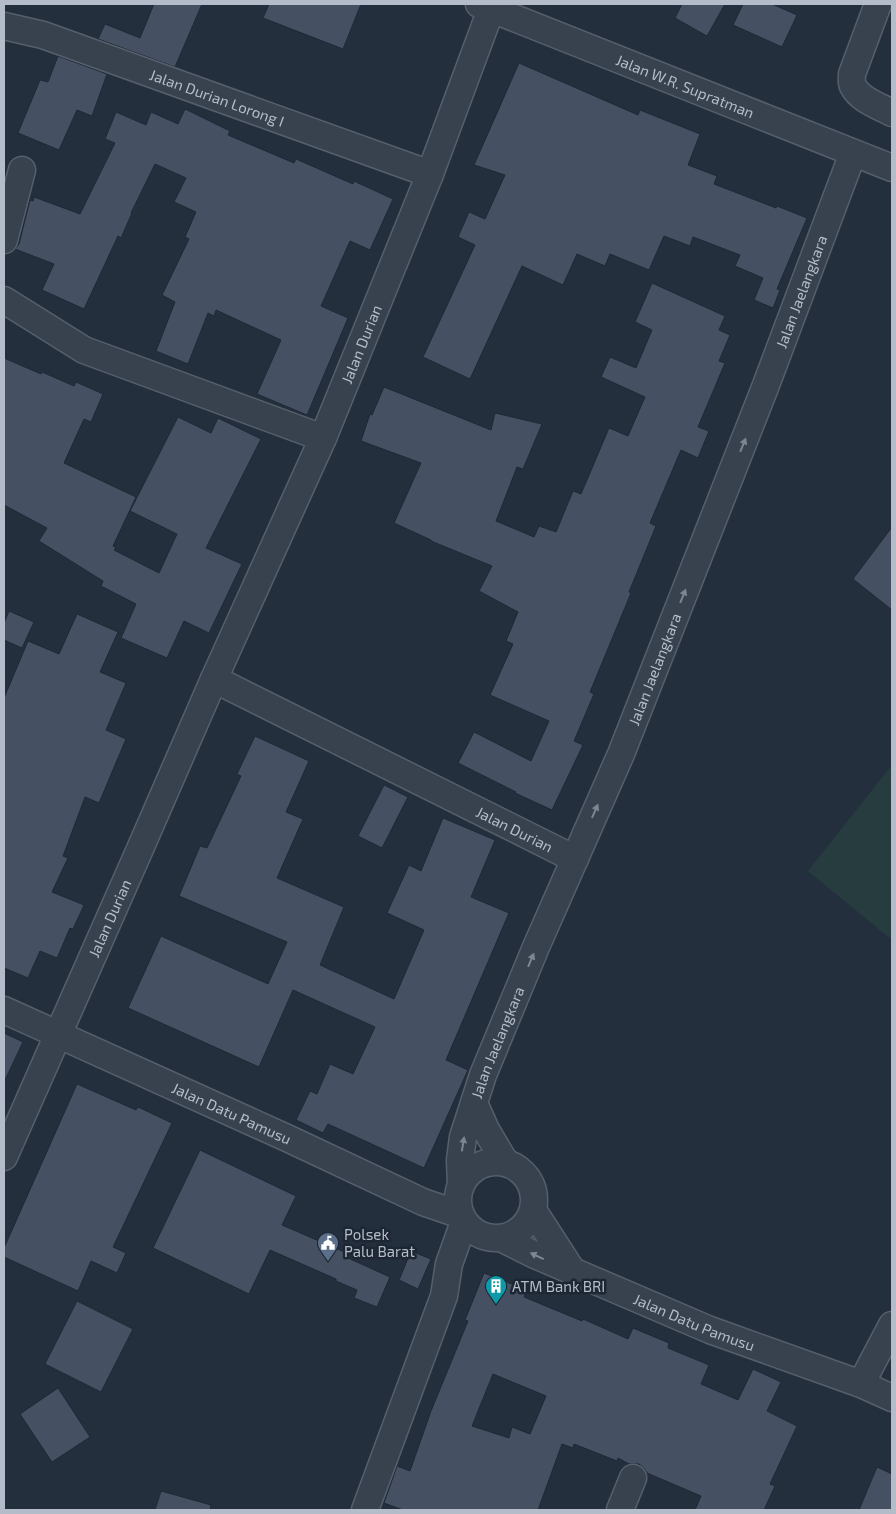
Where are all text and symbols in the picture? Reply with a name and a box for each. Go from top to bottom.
street label: Jalan W.R. Supratman [614,50,757,121]
street label: Jalan Durian Lorong I [147,65,287,130]
street label: Jalan Jaelangkara [772,233,830,351]
street label: Jalan Durian [337,302,385,386]
one-way arrow [739,438,747,452]
one-way arrow [679,588,687,603]
street label: Jalan Jaelangkara [624,610,685,728]
street label: Jalan Durian [473,802,556,856]
one-way arrow [592,804,600,819]
street label: Jalan Durian [84,876,135,960]
one-way arrow [527,953,535,968]
street label: Jalan Jaelangkara [467,984,528,1101]
street label: Jalan Datu Pamusu [169,1078,294,1148]
one-way arrow [459,1135,467,1151]
place label: Polsek Palu Barat [344,1225,415,1260]
public building icon: Polsek Palu Barat [316,1231,340,1262]
one-way arrow [530,1251,544,1259]
building icon: ATM Bank BRI [484,1274,508,1305]
place label: ATM Bank BRI [512,1277,605,1295]
street label: Jalan Datu Pamusu [631,1289,757,1354]

